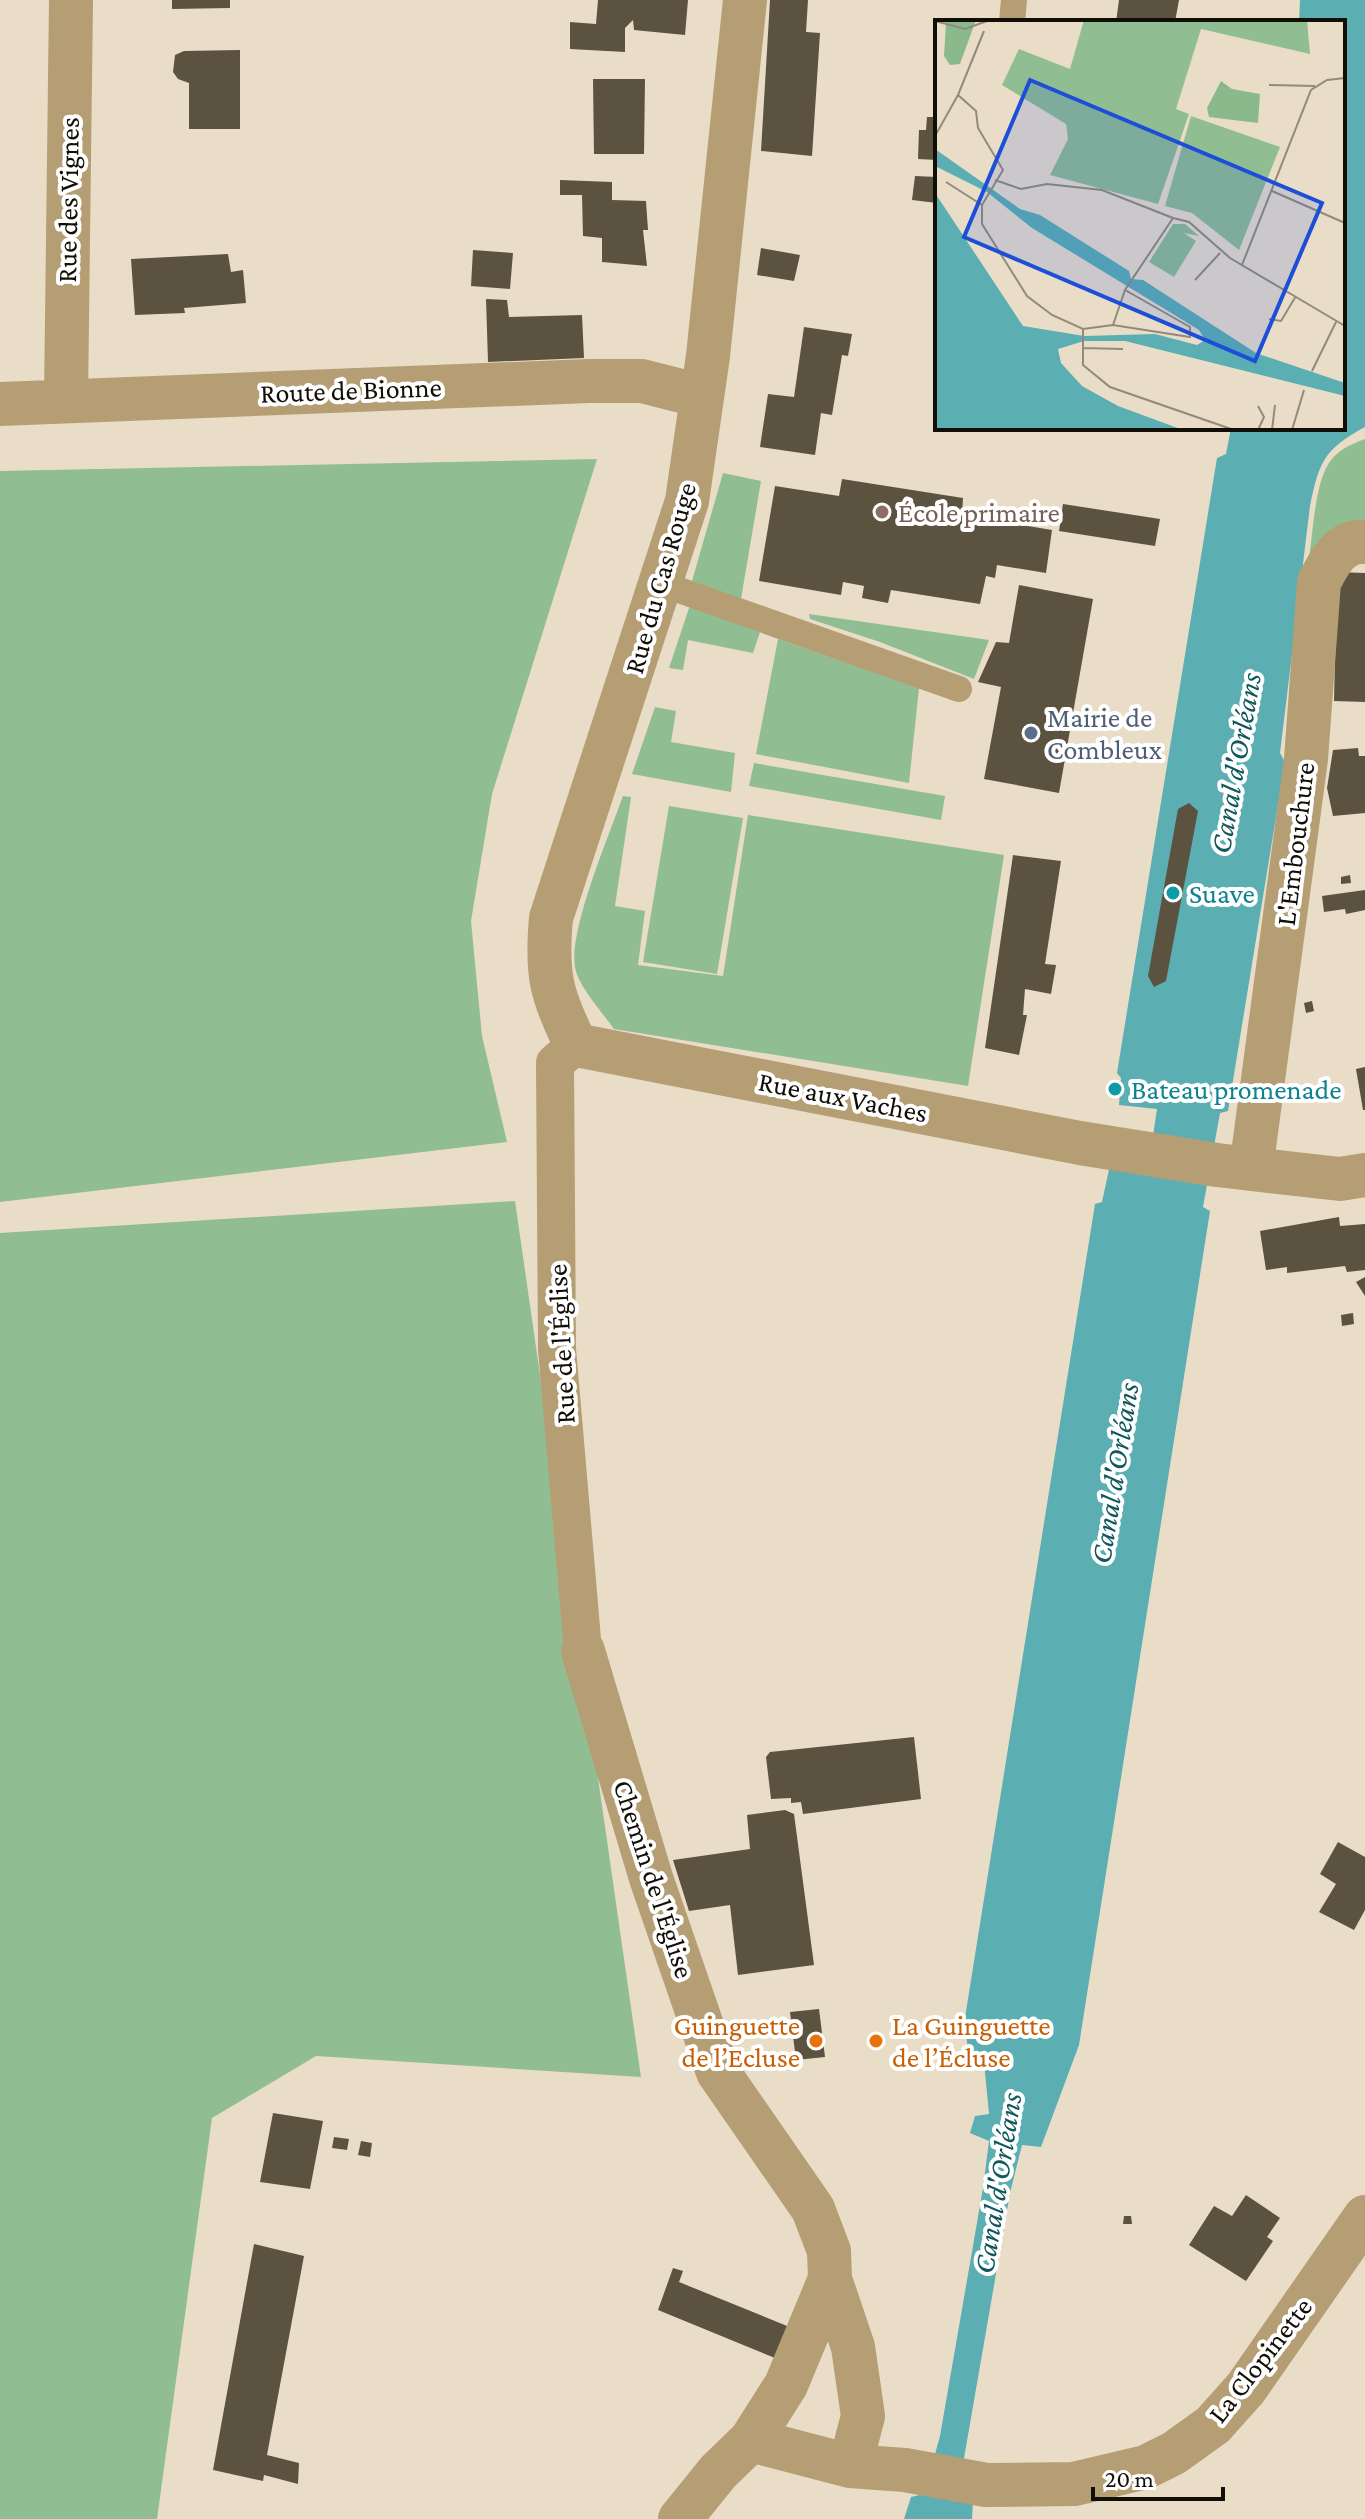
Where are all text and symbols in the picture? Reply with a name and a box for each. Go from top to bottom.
inset map [935,20,1345,430]
street label: Rue des Vignes [51,117,85,283]
street label: Route de Bionne [260,371,442,409]
street label: Rue du Cas Rouge [618,479,702,677]
place label: École primaire [898,497,1060,528]
marker: École primaire [873,503,891,521]
water label: Canal d'Orléans [1203,670,1267,856]
place label: Mairie de Combleux [1047,702,1162,765]
marker: Mairie de Combleux [1022,724,1040,742]
street label: L'Embouchure [1270,761,1320,927]
place label: Suave [1189,878,1255,909]
marker: Suave [1164,884,1182,902]
street label: Rue aux Vaches [756,1065,930,1129]
place label: Bateau promenade [1131,1074,1342,1105]
marker: Bateau promenade [1106,1080,1124,1098]
street label: Rue de l'Église [541,1263,581,1425]
water label: Canal d'Orléans [1083,1380,1145,1566]
street label: Chemin de l'Église [607,1776,701,1982]
place label: Guinguette de l’Ecluse [674,2010,800,2073]
place label: La Guinguette de l’Écluse [892,2010,1050,2073]
marker: Guinguette de l’Ecluse [807,2032,825,2050]
marker: La Guinguette de l’Écluse [867,2032,885,2050]
water label: Canal d'Orléans [966,2090,1028,2276]
street label: La Clopinette [1202,2291,1318,2429]
scale bar [1093,2451,1223,2501]
text: 20 m [1105,2465,1154,2492]

